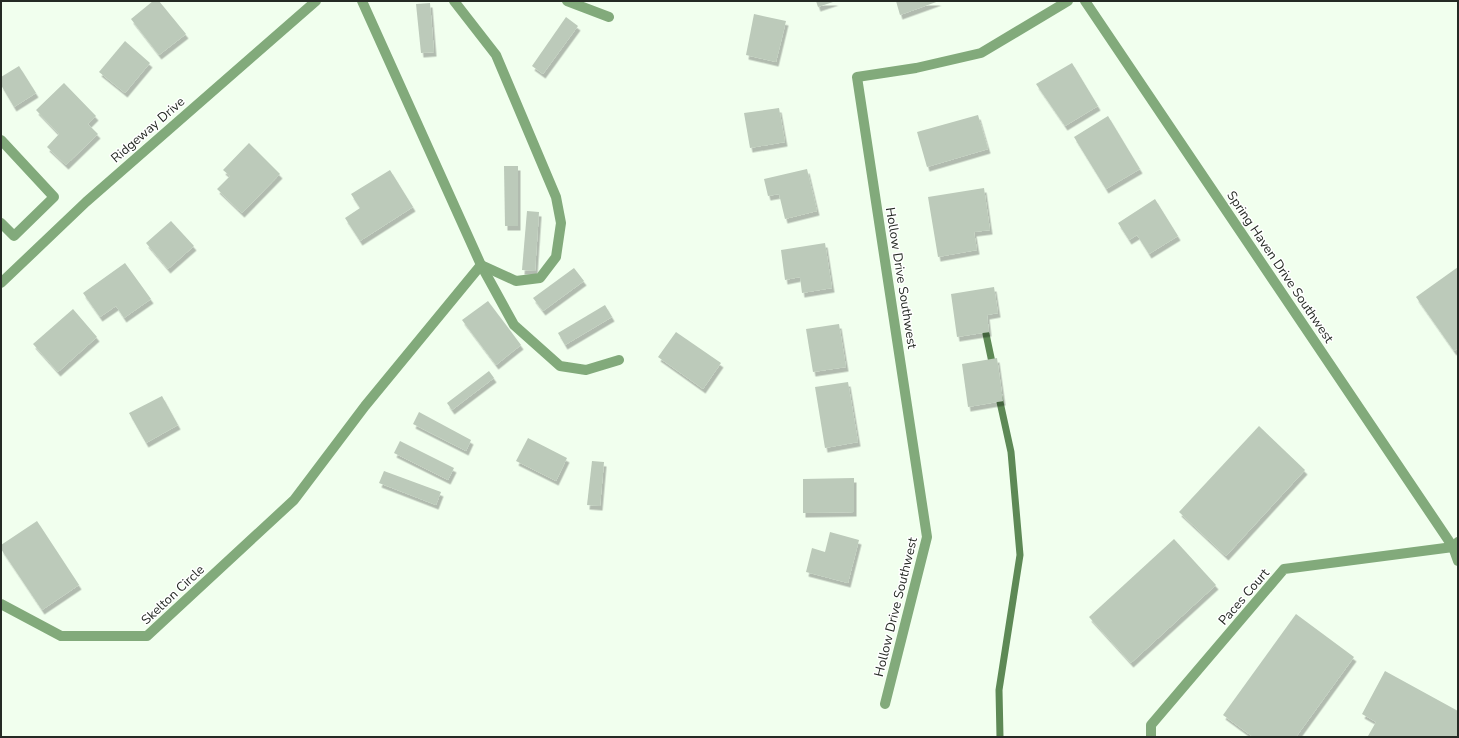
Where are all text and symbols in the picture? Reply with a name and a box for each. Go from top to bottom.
street label: Ridgeway Drive [107,93,189,167]
street label: Spring Haven Drive Southwest [1222,188,1338,347]
street label: Hollow Drive Southwest [881,206,921,351]
street label: Hollow Drive Southwest [870,535,922,679]
street label: Skelton Circle [137,561,209,629]
street label: Paces Court [1214,565,1274,629]

